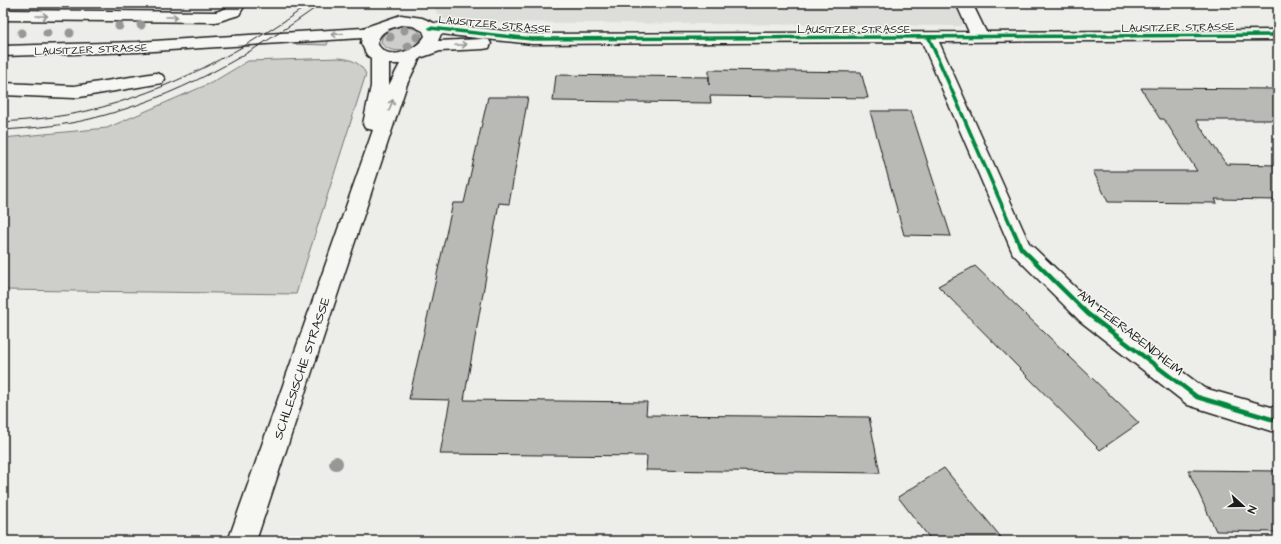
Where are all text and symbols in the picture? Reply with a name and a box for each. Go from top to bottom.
one-way arrow [35,12,48,20]
street label: LAUSITZER STRASSE [438,12,553,37]
one-way arrow [165,13,178,21]
street label: LAUSITZER STRASSE [1121,19,1235,36]
street label: LAUSITZER STRASSE [797,22,911,37]
one-way arrow [331,30,344,37]
street label: LAUSITZER STRASSE [34,40,148,59]
one-way arrow [454,41,467,49]
one-way arrow [387,100,395,112]
street label: AM FEIERABENDHEIM [1074,286,1187,380]
street label: SCHLESISCHE STRASSE [269,295,335,442]
north arrow [1223,486,1263,526]
text: N [1244,503,1260,515]

